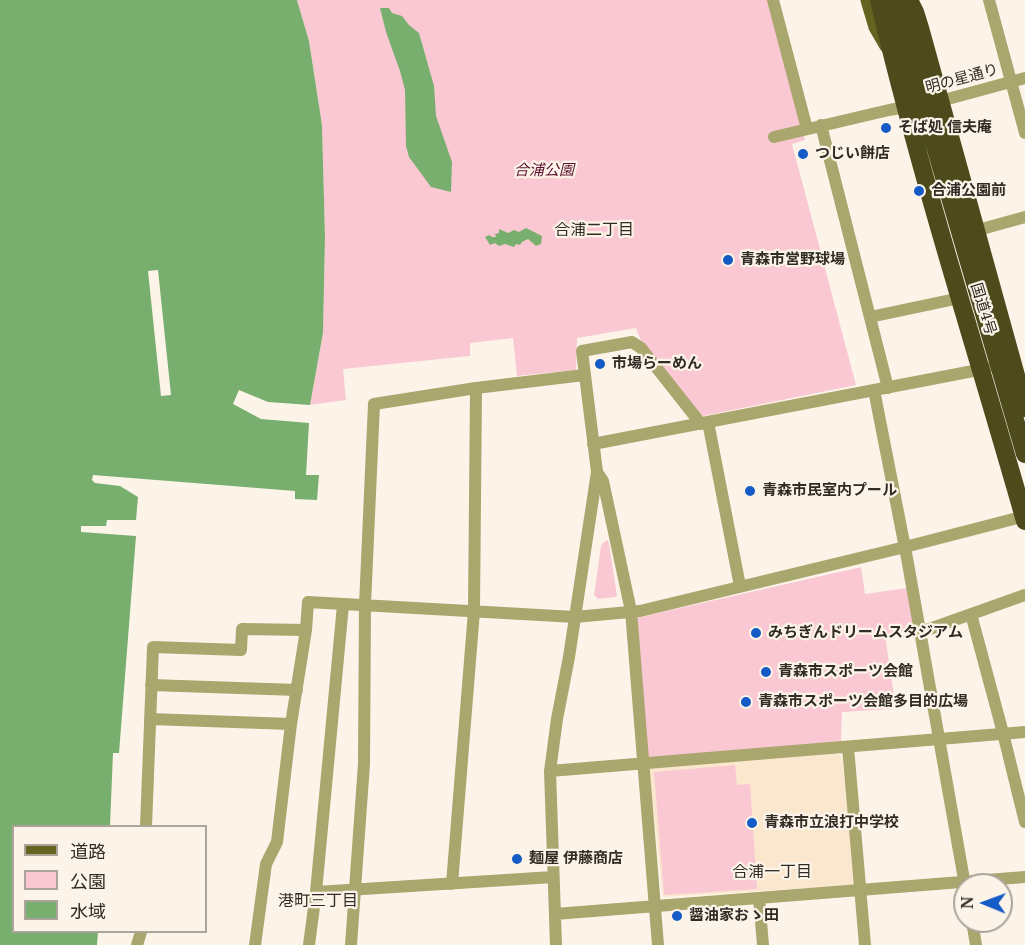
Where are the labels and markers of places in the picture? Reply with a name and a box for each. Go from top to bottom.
place label: そば処 信夫庵 [898,119,992,137]
marker: そば処 信夫庵 [879,121,893,135]
place label: つじい餅店 [815,145,890,163]
marker: つじい餅店 [796,147,810,161]
place label: 合浦公園前 [931,182,1006,200]
marker: 合浦公園前 [912,184,926,198]
place label: 青森市営野球場 [740,251,845,269]
marker: 青森市営野球場 [721,253,735,267]
place label: 市場らーめん [612,355,702,373]
marker: 市場らーめん [593,357,607,371]
place label: 青森市民室内プール [762,482,897,500]
marker: 青森市民室内プール [743,484,757,498]
place label: みちぎんドリームスタジアム [768,624,963,642]
marker: みちぎんドリームスタジアム [749,626,763,640]
place label: 青森市スポーツ会館 [778,663,913,681]
marker: 青森市スポーツ会館 [759,665,773,679]
place label: 青森市スポーツ会館多目的広場 [758,693,968,711]
marker: 青森市スポーツ会館多目的広場 [739,695,753,709]
place label: 青森市立浪打中学校 [764,814,899,832]
marker: 青森市立浪打中学校 [745,816,759,830]
place label: 麺屋 伊藤商店 [529,850,623,868]
marker: 麺屋 伊藤商店 [510,852,524,866]
place label: 醤油家おゝ田 [689,907,779,925]
marker: 醤油家おゝ田 [670,909,684,923]

